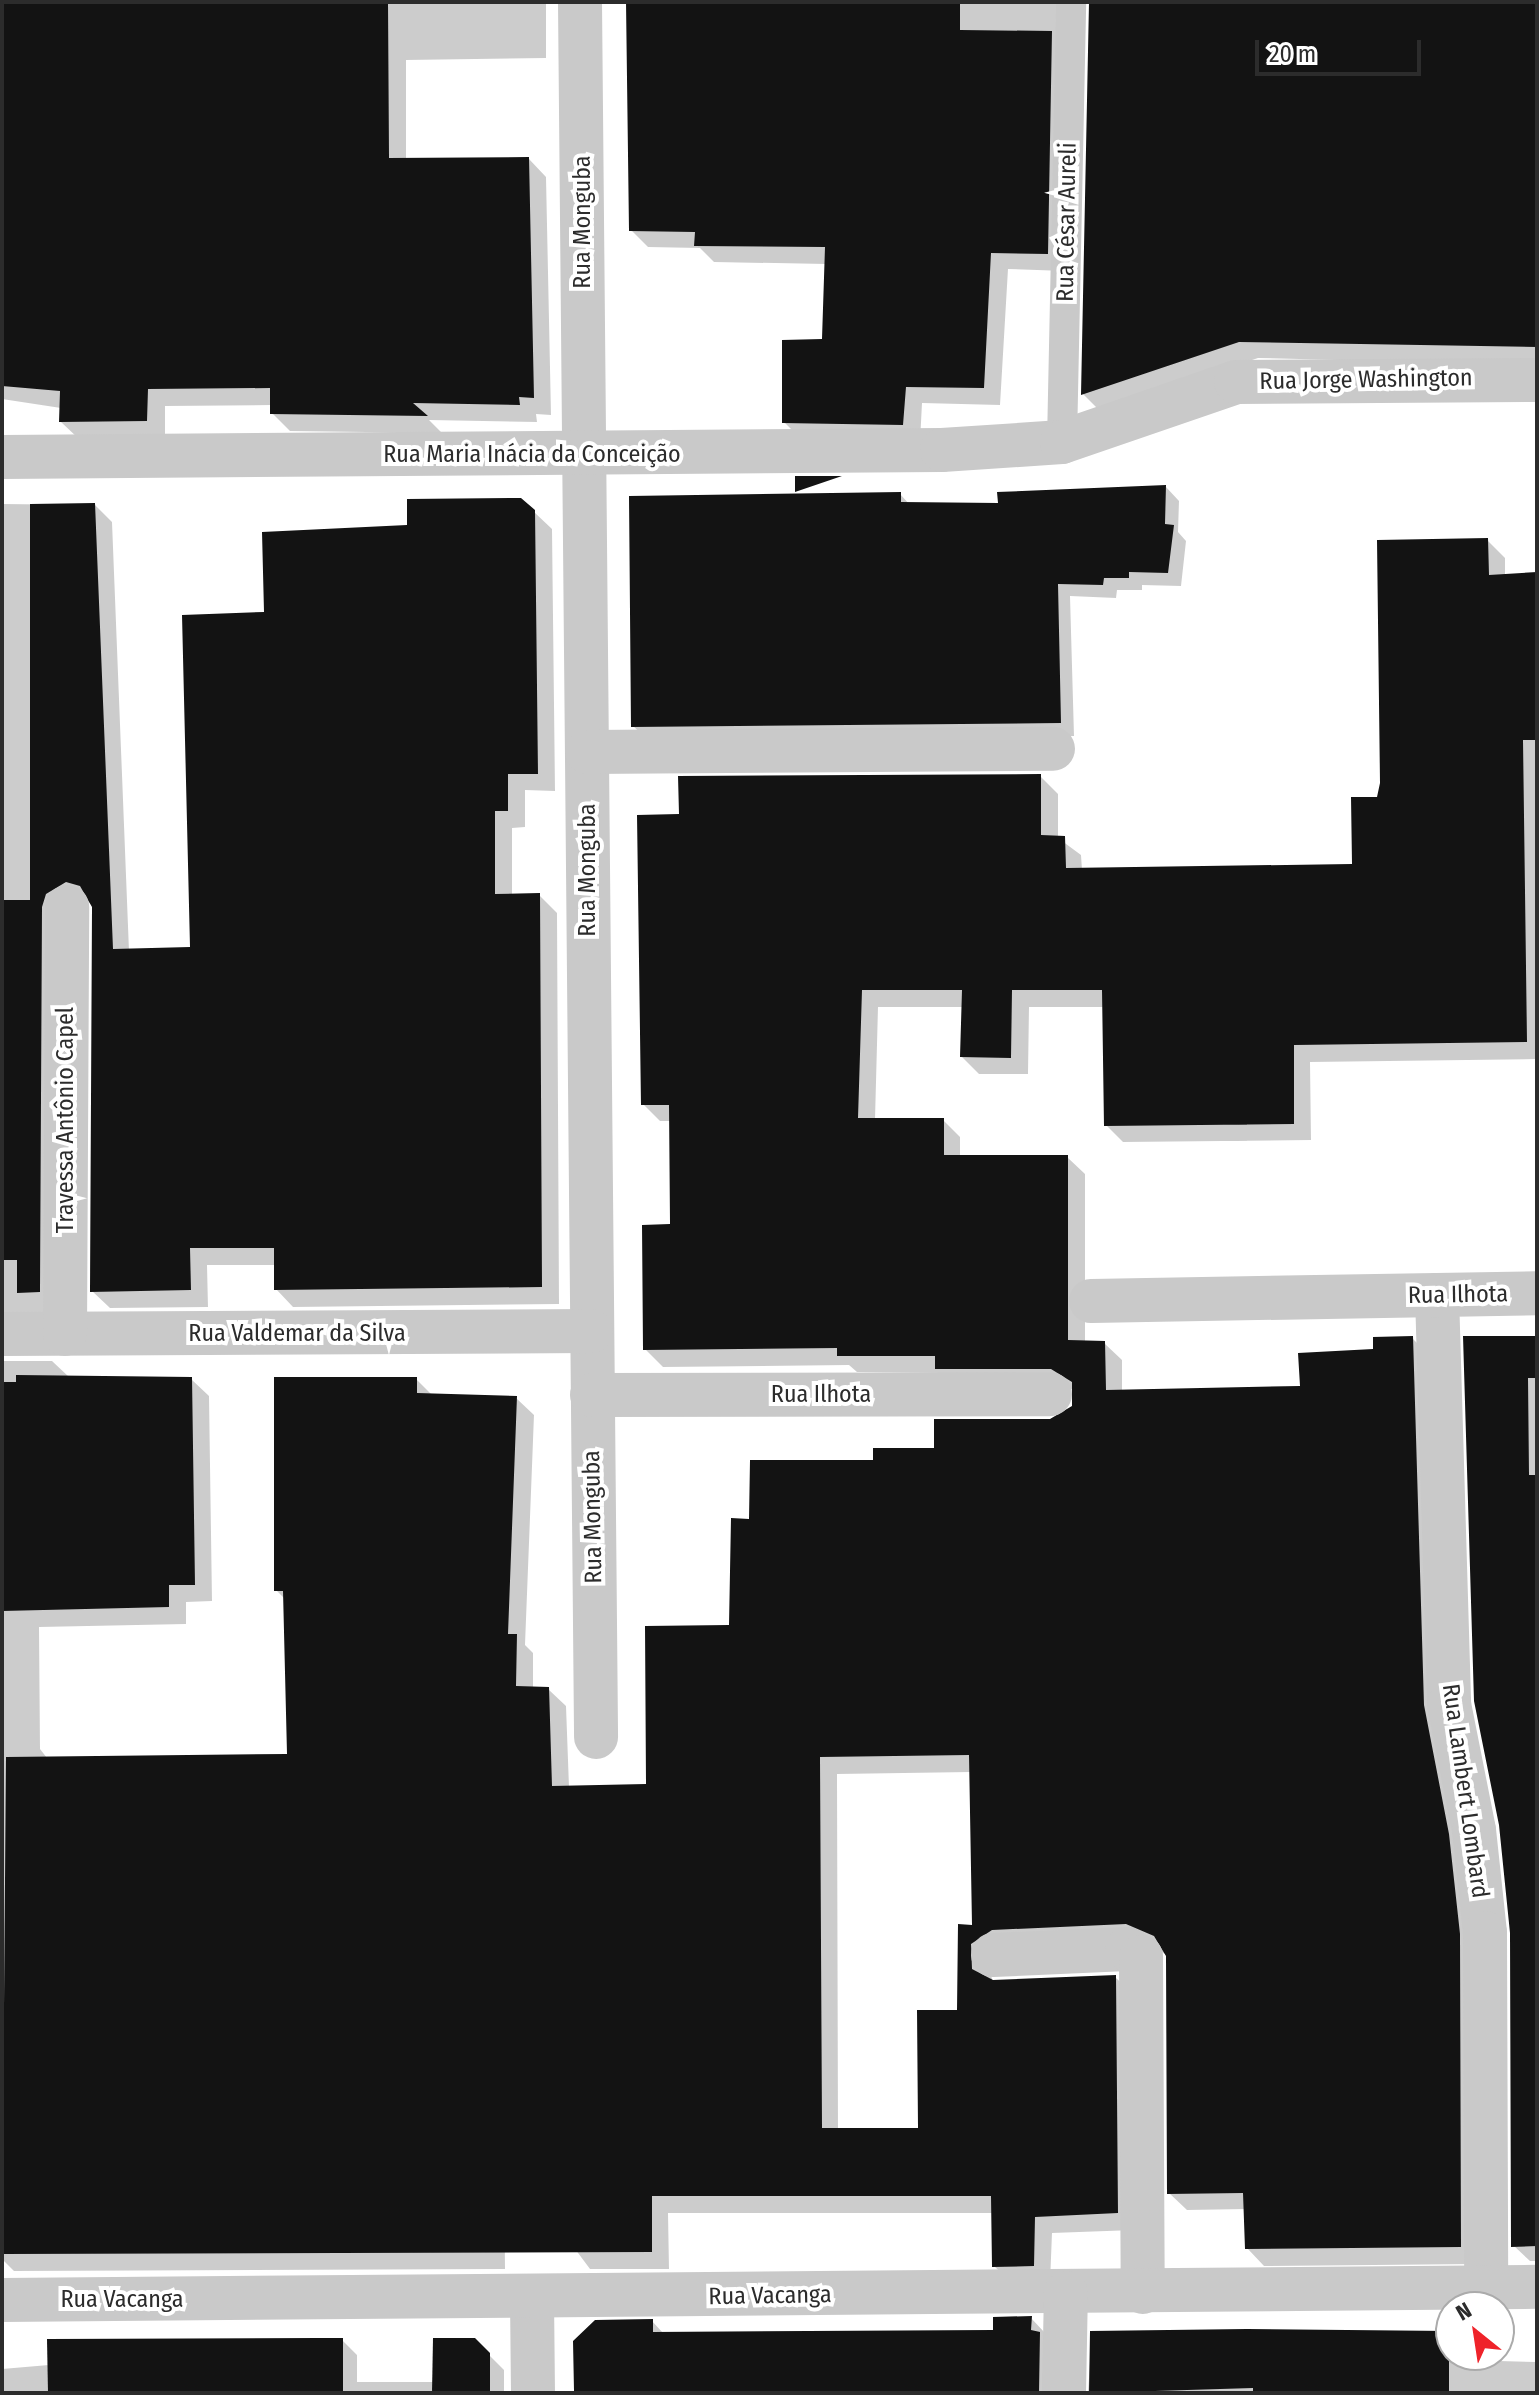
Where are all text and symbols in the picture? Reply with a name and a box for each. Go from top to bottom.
scale bar [1259,24,1425,74]
text: 20 m [1269,40,1316,68]
street label: Rua César Aureli [1051,142,1083,302]
street label: Rua Monguba [569,155,597,289]
street label: Rua Jorge Washington [1259,364,1473,396]
street label: Rua Maria Inácia da Conceição [383,441,681,469]
street label: Rua Monguba [574,803,602,937]
street label: Travessa Antônio Capel [52,1007,80,1233]
street label: Rua Ilhota [1408,1280,1508,1310]
street label: Rua Valdemar da Silva [188,1320,406,1348]
street label: Rua Ilhota [771,1381,871,1409]
street label: Rua Monguba [577,1450,609,1584]
street label: Rua Lambert Lombard [1436,1682,1494,1900]
street label: Rua Vacanga [708,2281,832,2311]
street label: Rua Vacanga [60,2286,184,2314]
north arrow [1435,2291,1515,2371]
text: N [1451,2297,1476,2327]

